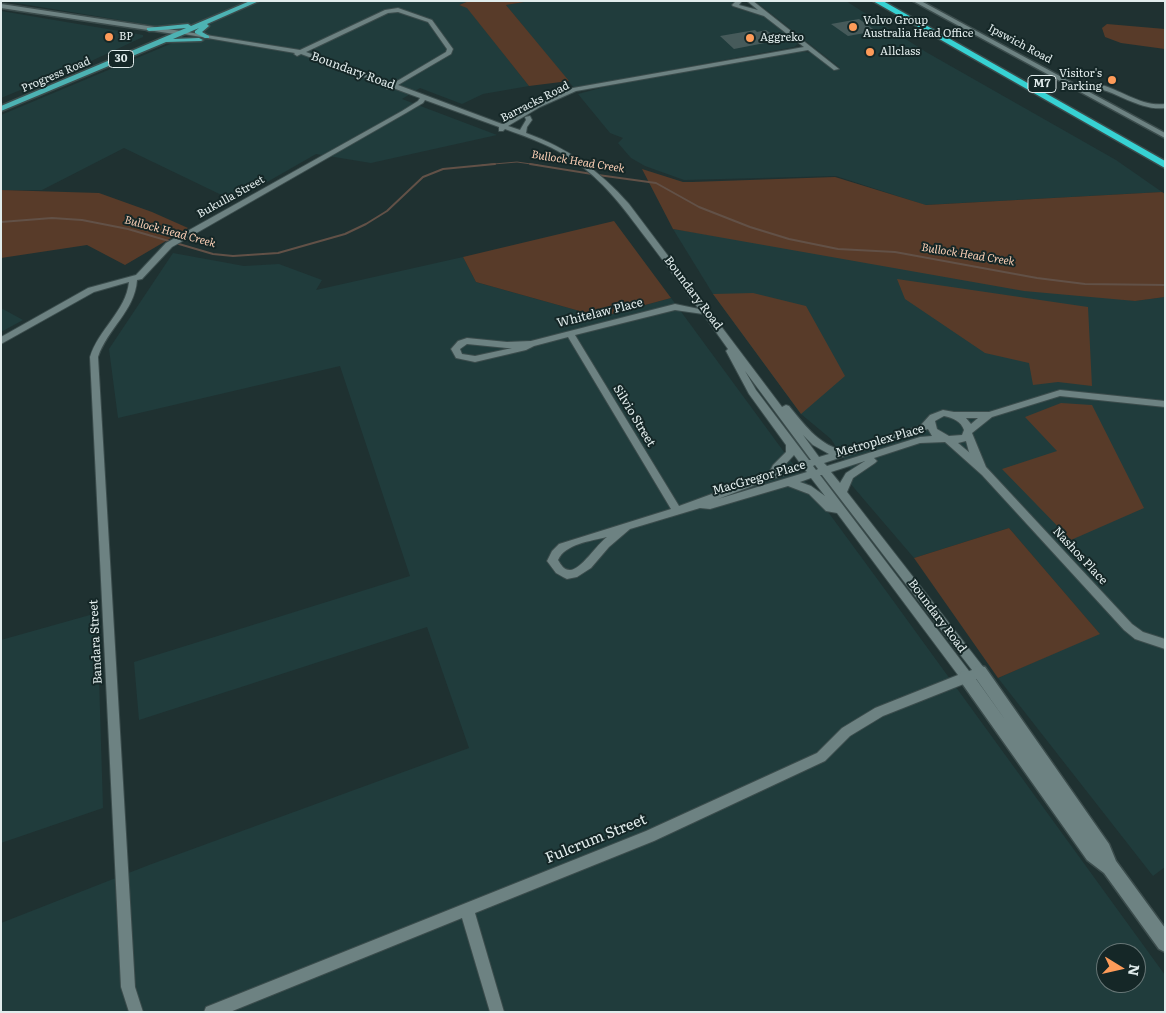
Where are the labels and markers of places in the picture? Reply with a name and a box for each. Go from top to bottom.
place label: Volvo Group Australia Head Office [863,14,973,40]
marker: Volvo Group Australia Head Office [847,21,859,33]
place label: BP [119,30,133,44]
marker: BP [103,31,115,43]
place label: Aggreko [760,31,804,45]
marker: Aggreko [744,32,756,44]
place label: Allclass [880,45,920,59]
marker: Allclass [864,46,876,58]
place label: Visitor's Parking [1059,67,1102,93]
marker: Visitor's Parking [1106,74,1118,86]

